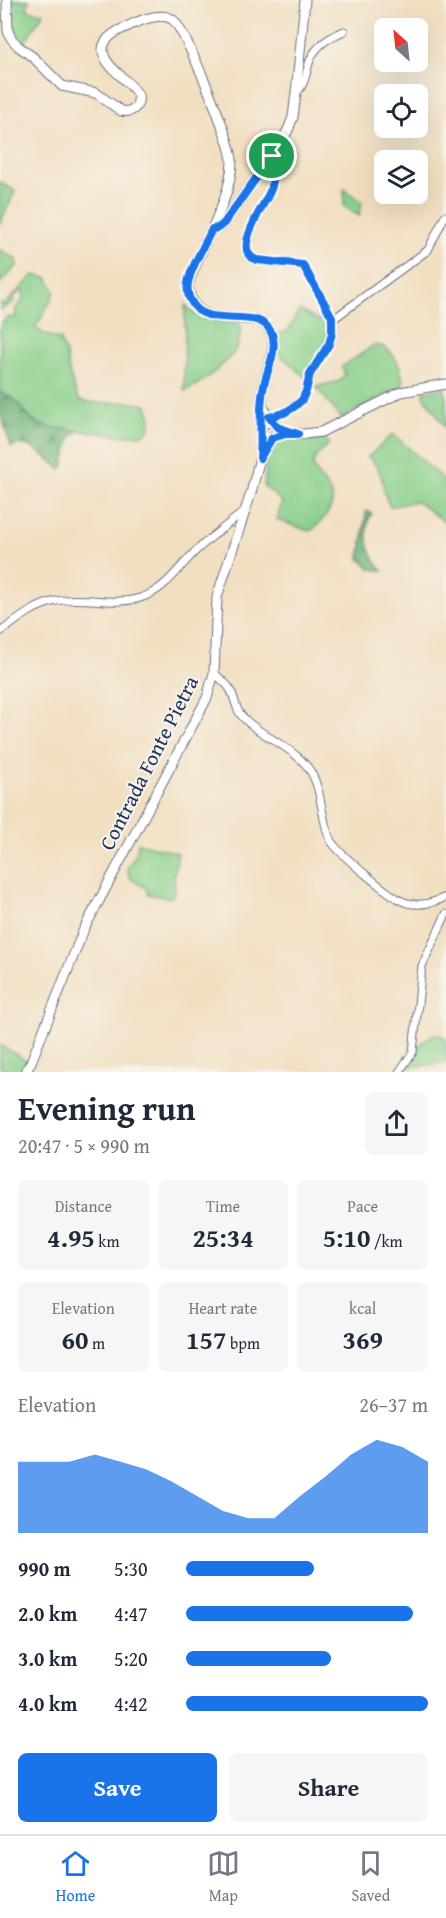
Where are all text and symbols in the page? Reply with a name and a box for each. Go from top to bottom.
north arrow [374,18,428,72]
map controls [374,18,428,204]
button: locate [374,84,428,138]
pin [246,130,297,181]
icon: arrive [255,139,288,172]
button: layers [374,150,428,204]
street label: Contrada Fonte Pietra [91,670,206,855]
text: Evening run [18,1084,195,1132]
button: share [365,1092,428,1155]
text: 20:47 · 5 × 990 m [18,1131,150,1160]
text: Distance [55,1194,112,1218]
text: Time [206,1194,240,1218]
text: Pace [347,1194,378,1218]
text: 4.95 [47,1218,95,1257]
text: 25:34 [192,1218,254,1257]
text: 5:10 [323,1218,370,1257]
text: km [95,1229,120,1253]
text: /km [370,1229,403,1253]
text: Elevation [52,1296,115,1320]
text: Heart rate [189,1296,257,1320]
text: kcal [349,1296,376,1320]
text: 60 [62,1320,89,1359]
text: 157 [186,1320,226,1359]
text: 369 [342,1320,383,1359]
text: m [89,1331,105,1355]
text: bpm [226,1331,260,1355]
text: Elevation [18,1390,96,1419]
text: 26–37 m [359,1390,428,1419]
text: 990 m [18,1554,71,1583]
text: 5:30 [114,1554,148,1583]
text: 2.0 km [18,1599,77,1628]
text: 4:47 [114,1599,148,1628]
text: 3.0 km [18,1644,77,1673]
text: 5:20 [114,1644,148,1673]
text: 4.0 km [18,1689,77,1718]
text: 4:42 [114,1689,148,1718]
button: Save [18,1753,217,1822]
button: Share [229,1753,428,1822]
tab: Home [56,1847,95,1907]
tab: Map [207,1847,240,1907]
tab: Saved [351,1847,390,1907]

